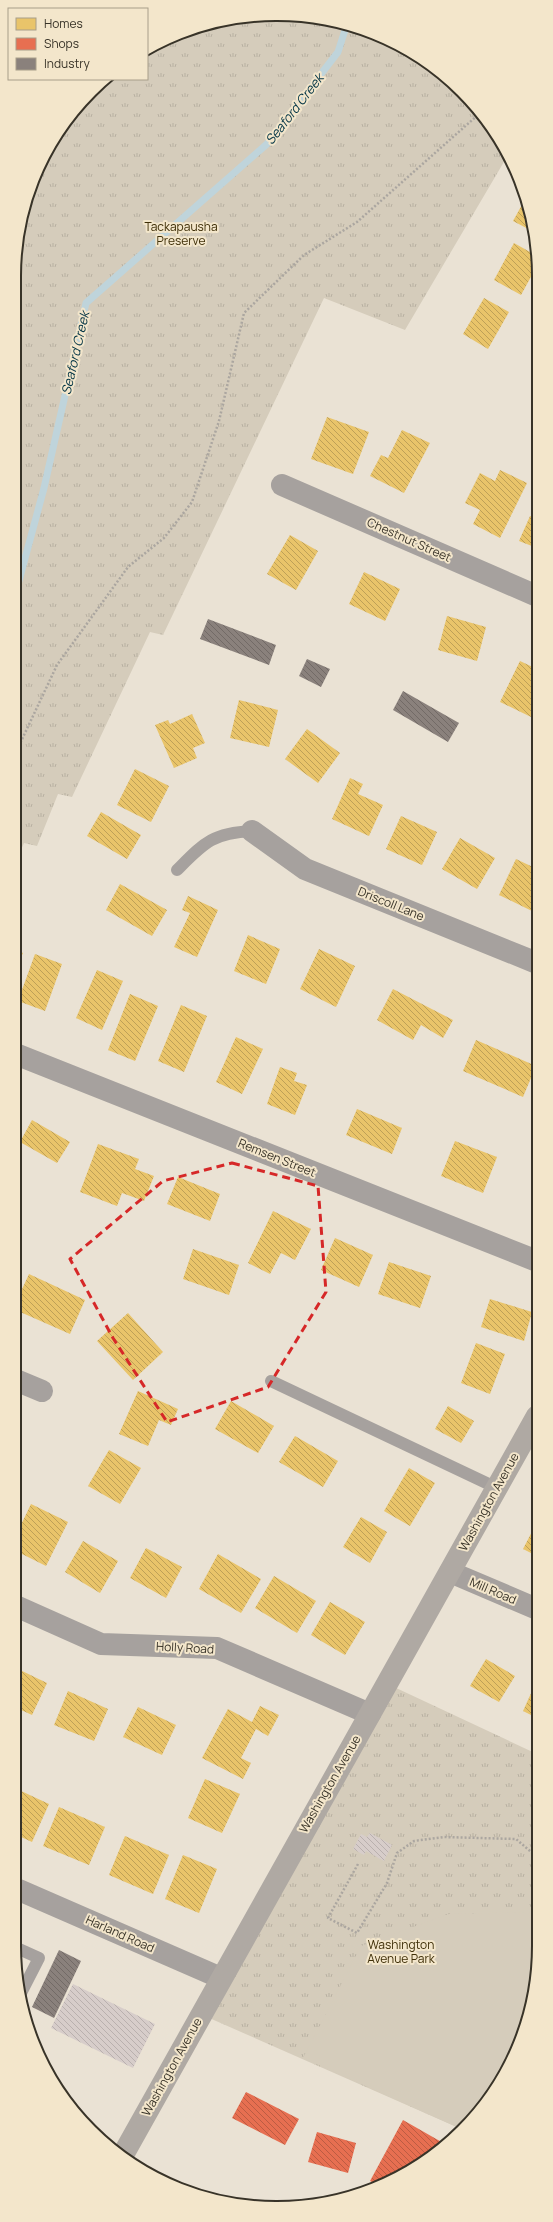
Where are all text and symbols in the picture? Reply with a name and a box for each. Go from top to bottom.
legend [8,8,148,80]
text: Homes [44,15,83,32]
text: Shops [44,35,79,52]
text: Industry [44,55,90,72]
water label: Seaford Creek [261,68,329,148]
park label: Tackapausha Preserve [144,218,218,249]
water label: Seaford Creek [57,307,94,396]
street label: Chestnut Street [364,513,454,566]
street label: Driscoll Lane [356,883,427,925]
street label: Remsen Street [236,1134,319,1181]
street label: Washington Avenue [454,1449,523,1554]
street label: Mill Road [467,1573,519,1608]
street label: Holly Road [156,1637,214,1658]
street label: Washington Avenue [295,1732,364,1836]
street label: Harland Road [83,1911,157,1956]
park label: Washington Avenue Park [367,1936,436,1967]
street label: Washington Avenue [137,2014,206,2119]

